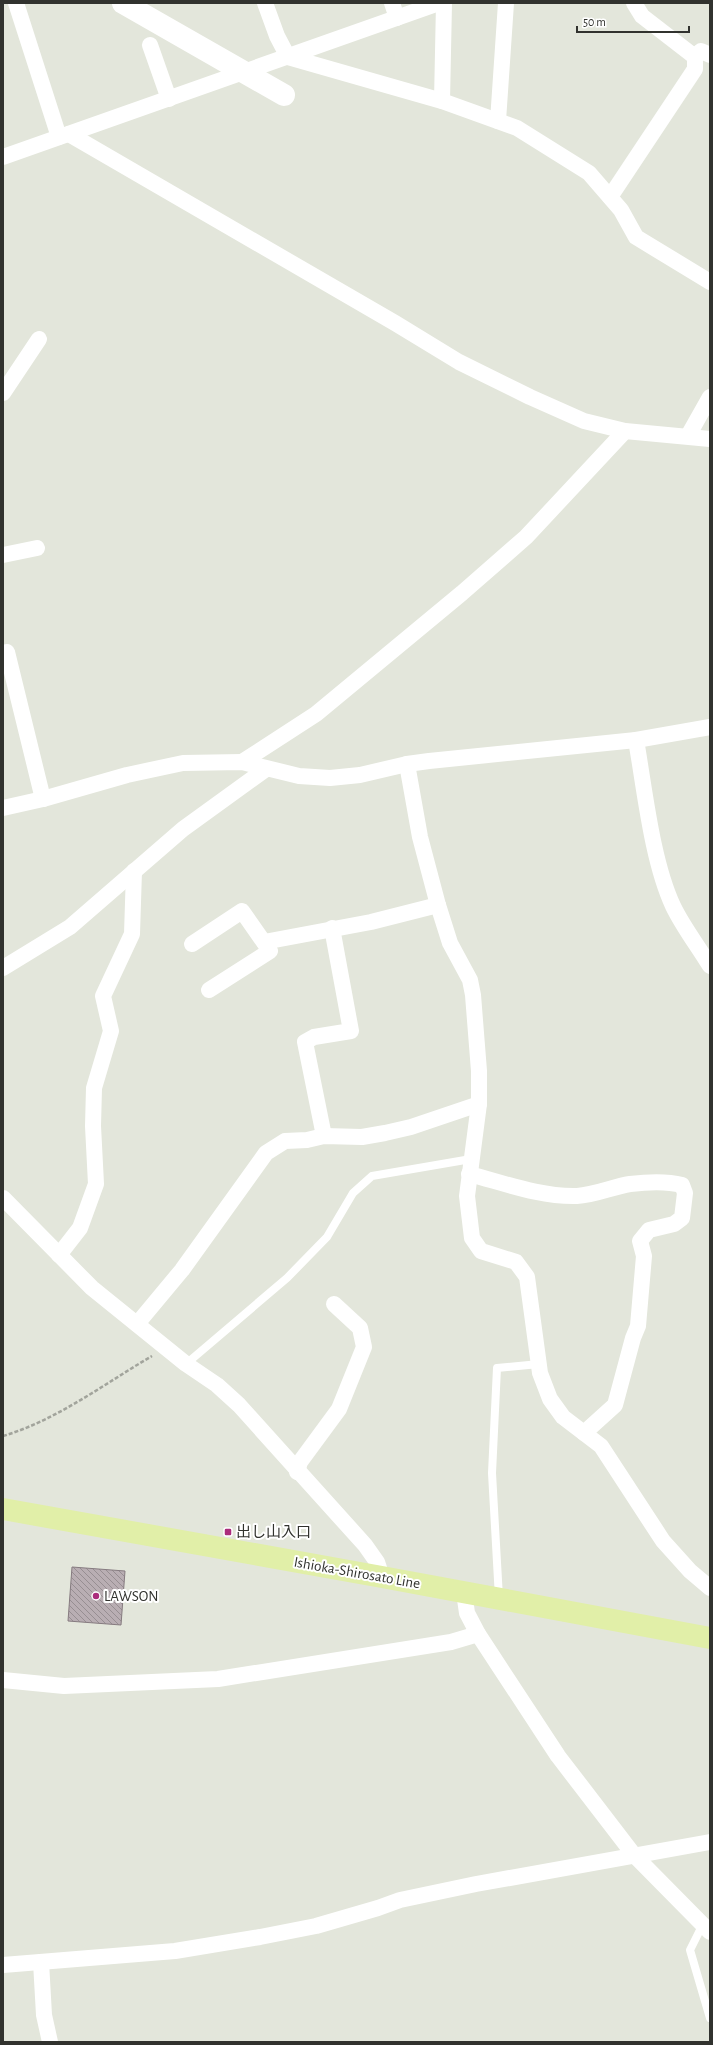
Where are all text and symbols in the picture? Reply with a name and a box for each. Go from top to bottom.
scale bar [577,8,689,34]
text: 50 m [583,16,606,28]
place label: 出し山入口 [236,1524,311,1540]
marker: 出し山入口 [223,1527,233,1537]
street label: Ishioka-Shirosato Line [293,1554,421,1592]
place label: LAWSON [104,1589,159,1604]
marker: LAWSON [91,1591,101,1601]

